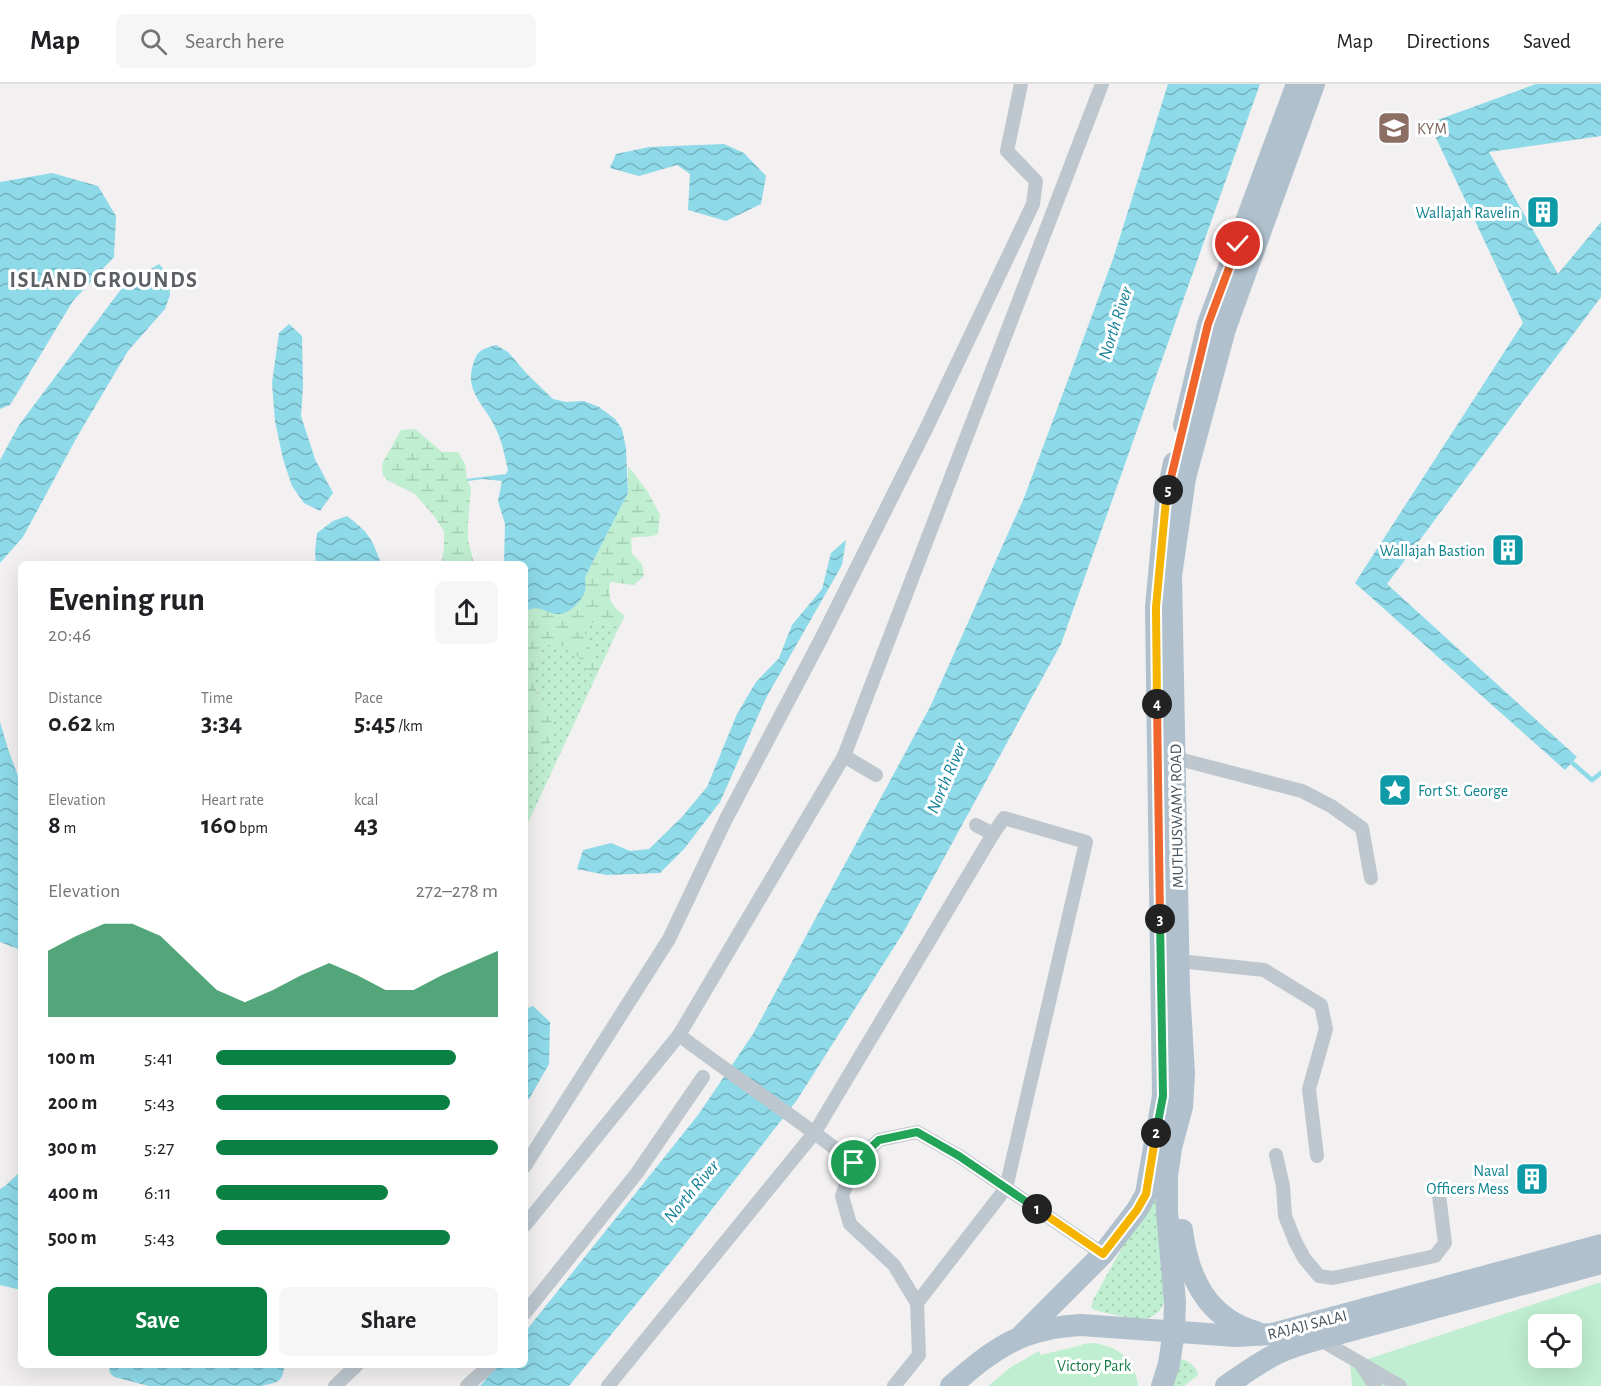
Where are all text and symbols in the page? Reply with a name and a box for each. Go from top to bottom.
search box [116,14,536,68]
icon: search [137,25,170,58]
text: Map [30,27,80,55]
text: Search here [185,30,284,52]
text: Map [1337,31,1373,52]
text: Directions [1406,31,1490,52]
text: Saved [1523,31,1571,52]
school or university icon: KYM [1376,110,1412,146]
place label: KYM [1417,121,1447,137]
building icon: Wallajah Ravelin [1525,194,1561,230]
place label: Wallajah Ravelin [1416,205,1520,222]
pin [1212,218,1263,269]
icon: check [1221,227,1254,260]
district label: ISLAND GROUNDS [9,269,199,291]
water label: North River [1096,284,1136,362]
pin: 5 [1153,475,1183,505]
text: 5 [1165,482,1171,498]
building icon: Wallajah Bastion [1490,532,1526,568]
place label: Wallajah Bastion [1379,543,1485,560]
button: share [435,581,498,644]
text: Evening run [48,584,205,617]
text: 20:46 [48,625,91,645]
pin: 4 [1142,689,1172,719]
text: Distance [48,690,102,706]
text: Time [201,690,233,706]
text: Pace [354,690,383,706]
text: 4 [1153,696,1161,712]
text: 0.62 [48,710,92,736]
text: 3:34 [201,710,242,736]
text: 5:45 [354,710,396,736]
text: km [92,718,115,734]
text: /km [396,718,423,734]
water label: North River [924,739,970,816]
street label: MUTHUSWAMY ROAD [1168,744,1186,888]
place icon: Fort St. George [1377,772,1413,808]
place label: Fort St. George [1418,783,1508,799]
text: Elevation [48,792,106,808]
text: Heart rate [201,792,264,808]
text: kcal [354,792,378,808]
text: 8 [48,812,61,838]
text: 160 [201,812,236,838]
text: 43 [354,812,378,838]
text: m [61,820,76,836]
text: bpm [236,820,268,836]
text: Elevation [48,881,120,901]
text: 272–278 m [416,881,498,901]
pin: 3 [1145,904,1175,934]
text: 3 [1157,911,1163,927]
text: 100 m [48,1048,95,1068]
text: 5:41 [144,1048,173,1068]
text: 200 m [48,1093,97,1113]
text: 5:43 [144,1093,175,1113]
pin: 2 [1141,1118,1171,1148]
text: 2 [1152,1125,1160,1141]
pin [828,1137,879,1188]
text: 300 m [48,1138,97,1158]
text: 5:27 [144,1138,174,1158]
icon: arrive [837,1146,870,1179]
water label: North River [661,1156,723,1226]
building icon: Naval Officers Mess [1514,1161,1550,1197]
place label: Naval Officers Mess [1426,1163,1509,1197]
text: 400 m [48,1183,98,1203]
text: 6:11 [144,1183,172,1203]
pin: 1 [1022,1194,1052,1224]
text: 1 [1034,1201,1040,1217]
text: 500 m [48,1228,97,1248]
text: 5:43 [144,1228,175,1248]
button: Save [48,1287,267,1356]
button: Share [279,1287,498,1356]
street label: RAJAJI SALAI [1266,1307,1349,1343]
map controls [1528,1314,1582,1368]
button: locate [1528,1314,1582,1368]
park label: Victory Park [1057,1358,1132,1375]

